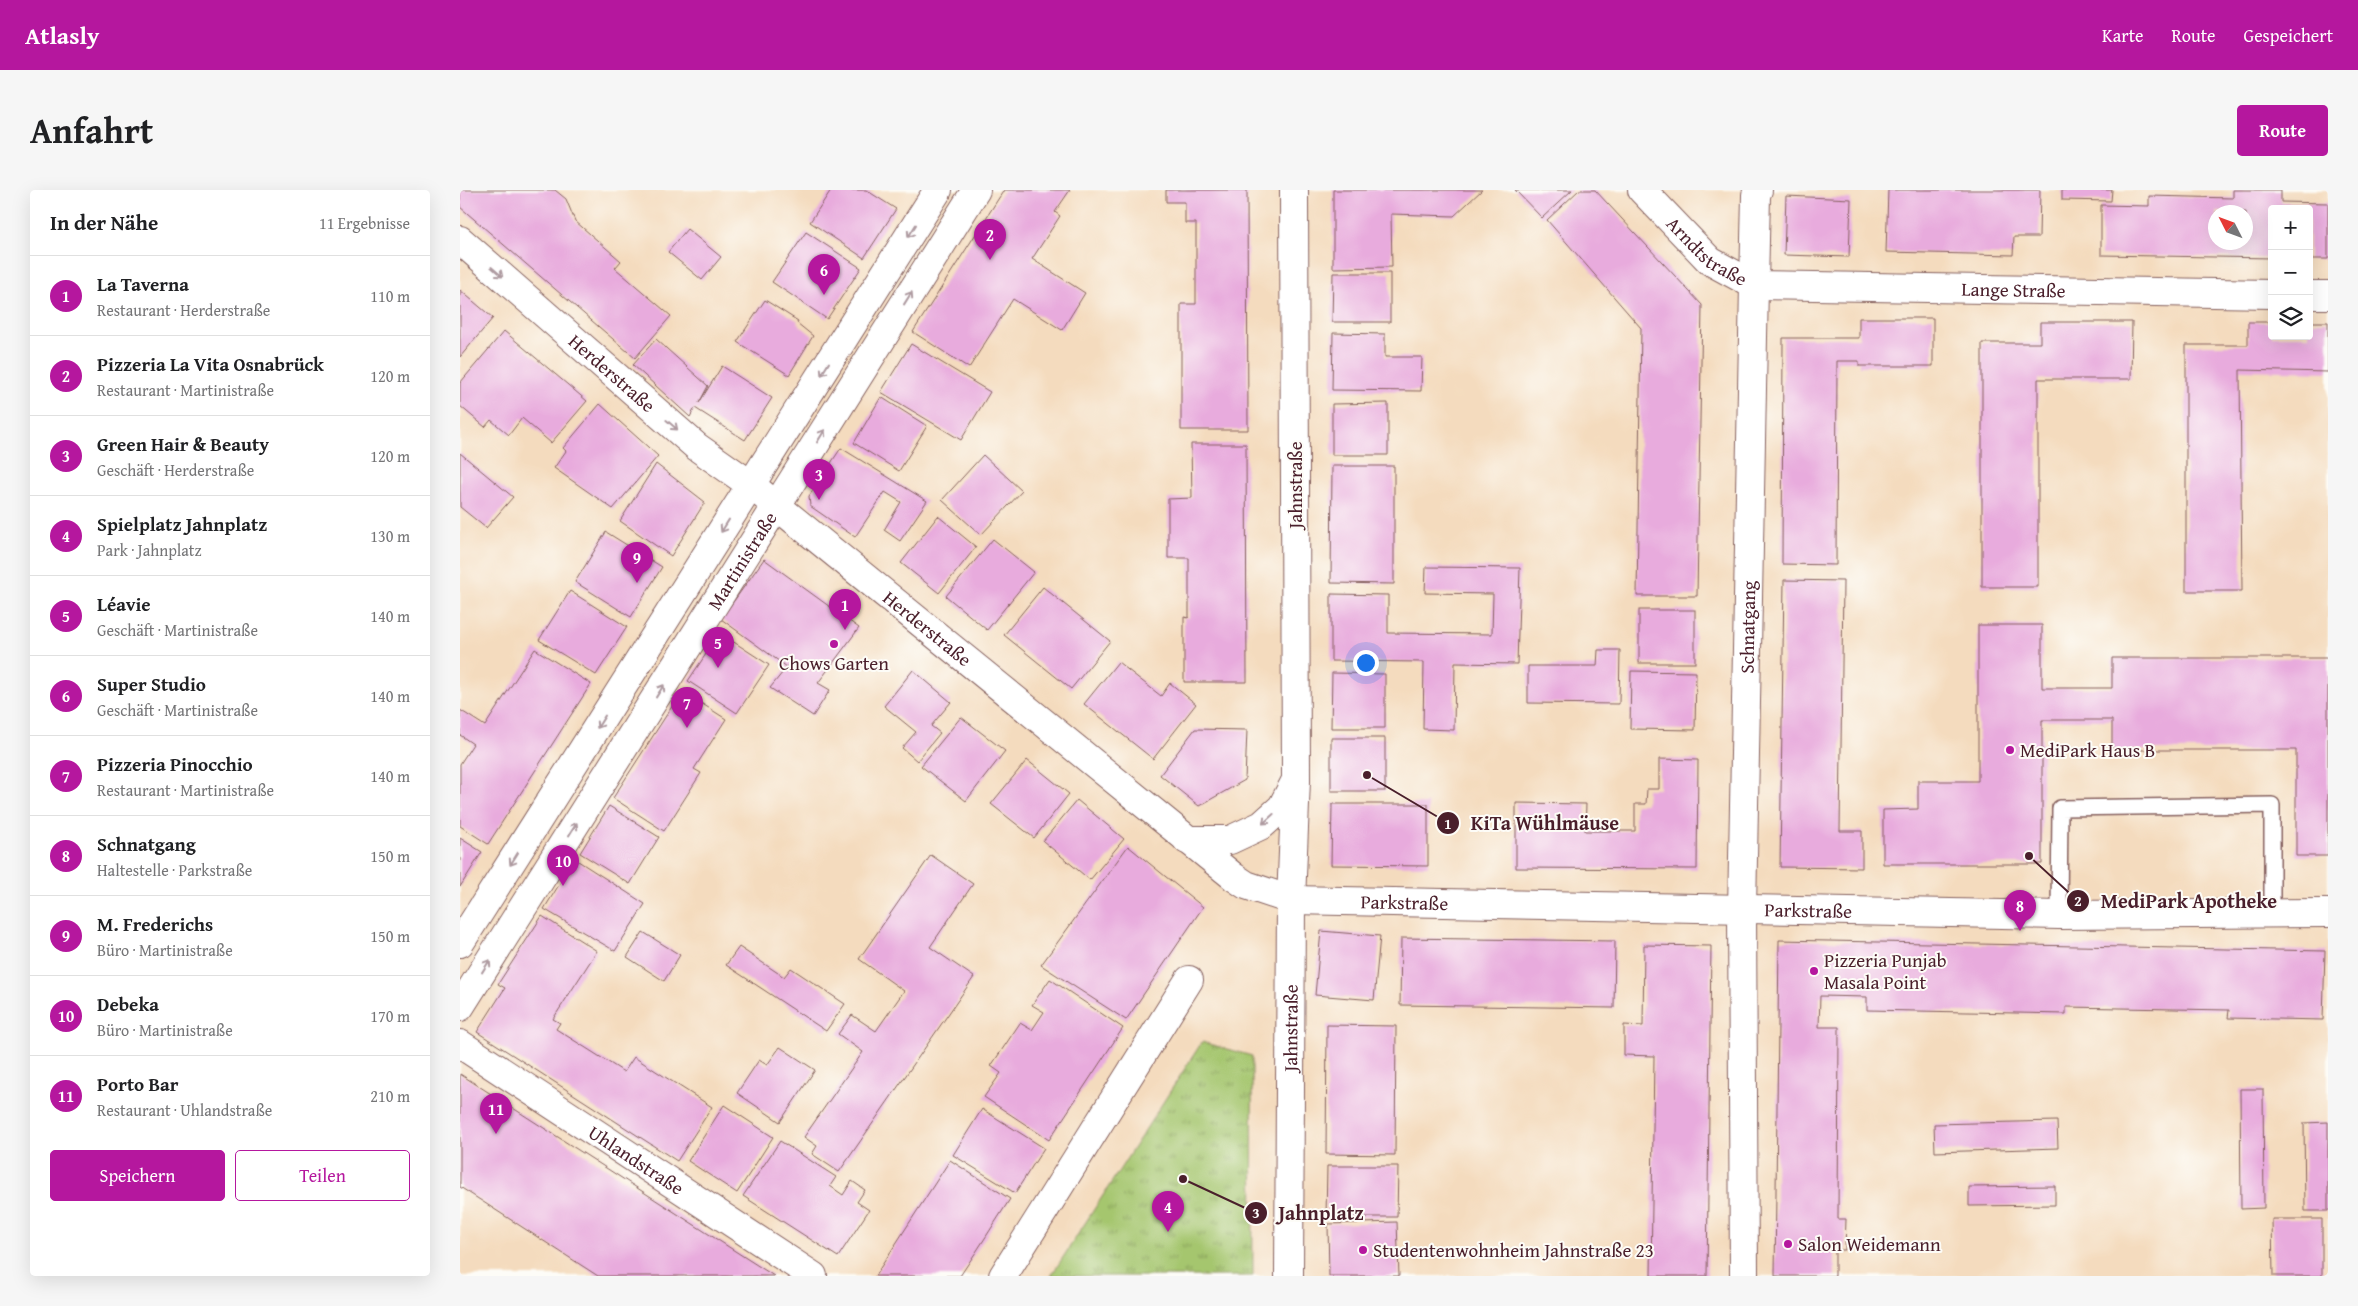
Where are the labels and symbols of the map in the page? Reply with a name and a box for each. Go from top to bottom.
north arrow [2208,205,2253,250]
street label: Arndtstraße [1660,210,1752,293]
pin: 2 [974,219,1006,260]
one-way arrow [906,224,916,238]
pin: 6 [808,254,840,295]
one-way arrow [490,267,503,278]
street label: Lange Straße [1961,275,2066,304]
one-way arrow [903,292,913,306]
street label: Herderstraße [563,327,662,419]
one-way arrow [819,361,829,375]
one-way arrow [665,419,678,431]
one-way arrow [816,429,826,443]
street label: Jahnstraße [1281,441,1309,531]
pin: 3 [803,459,835,500]
street label: Martinistraße [700,506,784,615]
one-way arrow [720,518,730,532]
pin: 9 [621,542,653,583]
street label: Schnatgang [1733,580,1762,674]
street label: Herderstraße [877,584,978,673]
pin: 1 [829,589,861,630]
pin: 5 [702,627,734,668]
marker: Chows Garten [828,638,840,650]
place label: Chows Garten [779,649,889,677]
your location [1353,650,1379,676]
one-way arrow [655,685,665,699]
pin: 7 [671,687,703,728]
one-way arrow [595,715,606,729]
place label: MediPark Haus B [2020,736,2155,764]
marker: MediPark Haus B [2004,744,2016,756]
callout: KiTa Wühlmäuse [1436,806,1629,841]
text: KiTa Wühlmäuse [1471,808,1619,837]
one-way arrow [1262,813,1275,825]
text: 1 [1444,813,1452,834]
one-way arrow [568,822,578,836]
pin: 10 [547,845,579,886]
one-way arrow [508,852,518,866]
callout: MediPark Apotheke [2066,883,2287,918]
text: MediPark Apotheke [2101,886,2277,915]
street label: Parkstraße [1360,887,1449,917]
pin: 8 [2004,890,2036,931]
text: 2 [2074,890,2082,911]
street label: Parkstraße [1764,895,1852,925]
place label: Pizzeria Punjab Masala Point [1824,946,1947,996]
one-way arrow [481,959,491,973]
marker: Pizzeria Punjab Masala Point [1808,965,1820,977]
street label: Jahnstraße [1276,984,1305,1074]
pin: 11 [480,1093,512,1134]
street label: Uhlandstraße [583,1118,690,1202]
pin: 4 [1152,1191,1184,1232]
callout: Jahnplatz [1244,1195,1374,1230]
text: Jahnplatz [1275,1198,1364,1227]
text: 3 [1252,1202,1260,1223]
place label: Salon Weidemann [1798,1230,1941,1258]
place label: Studentenwohnheim Jahnstraße 23 [1373,1236,1654,1264]
marker: Salon Weidemann [1782,1238,1794,1250]
marker: Studentenwohnheim Jahnstraße 23 [1357,1244,1369,1256]

